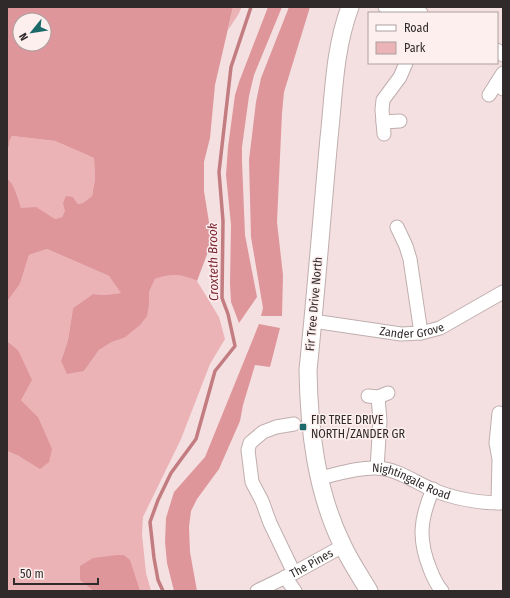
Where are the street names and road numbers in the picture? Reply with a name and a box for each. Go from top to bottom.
street label: Fir Tree Drive North [303,256,325,352]
street label: Zander Grove [379,320,447,341]
street label: Nightingale Road [372,461,452,503]
street label: The Pines [287,546,336,581]

